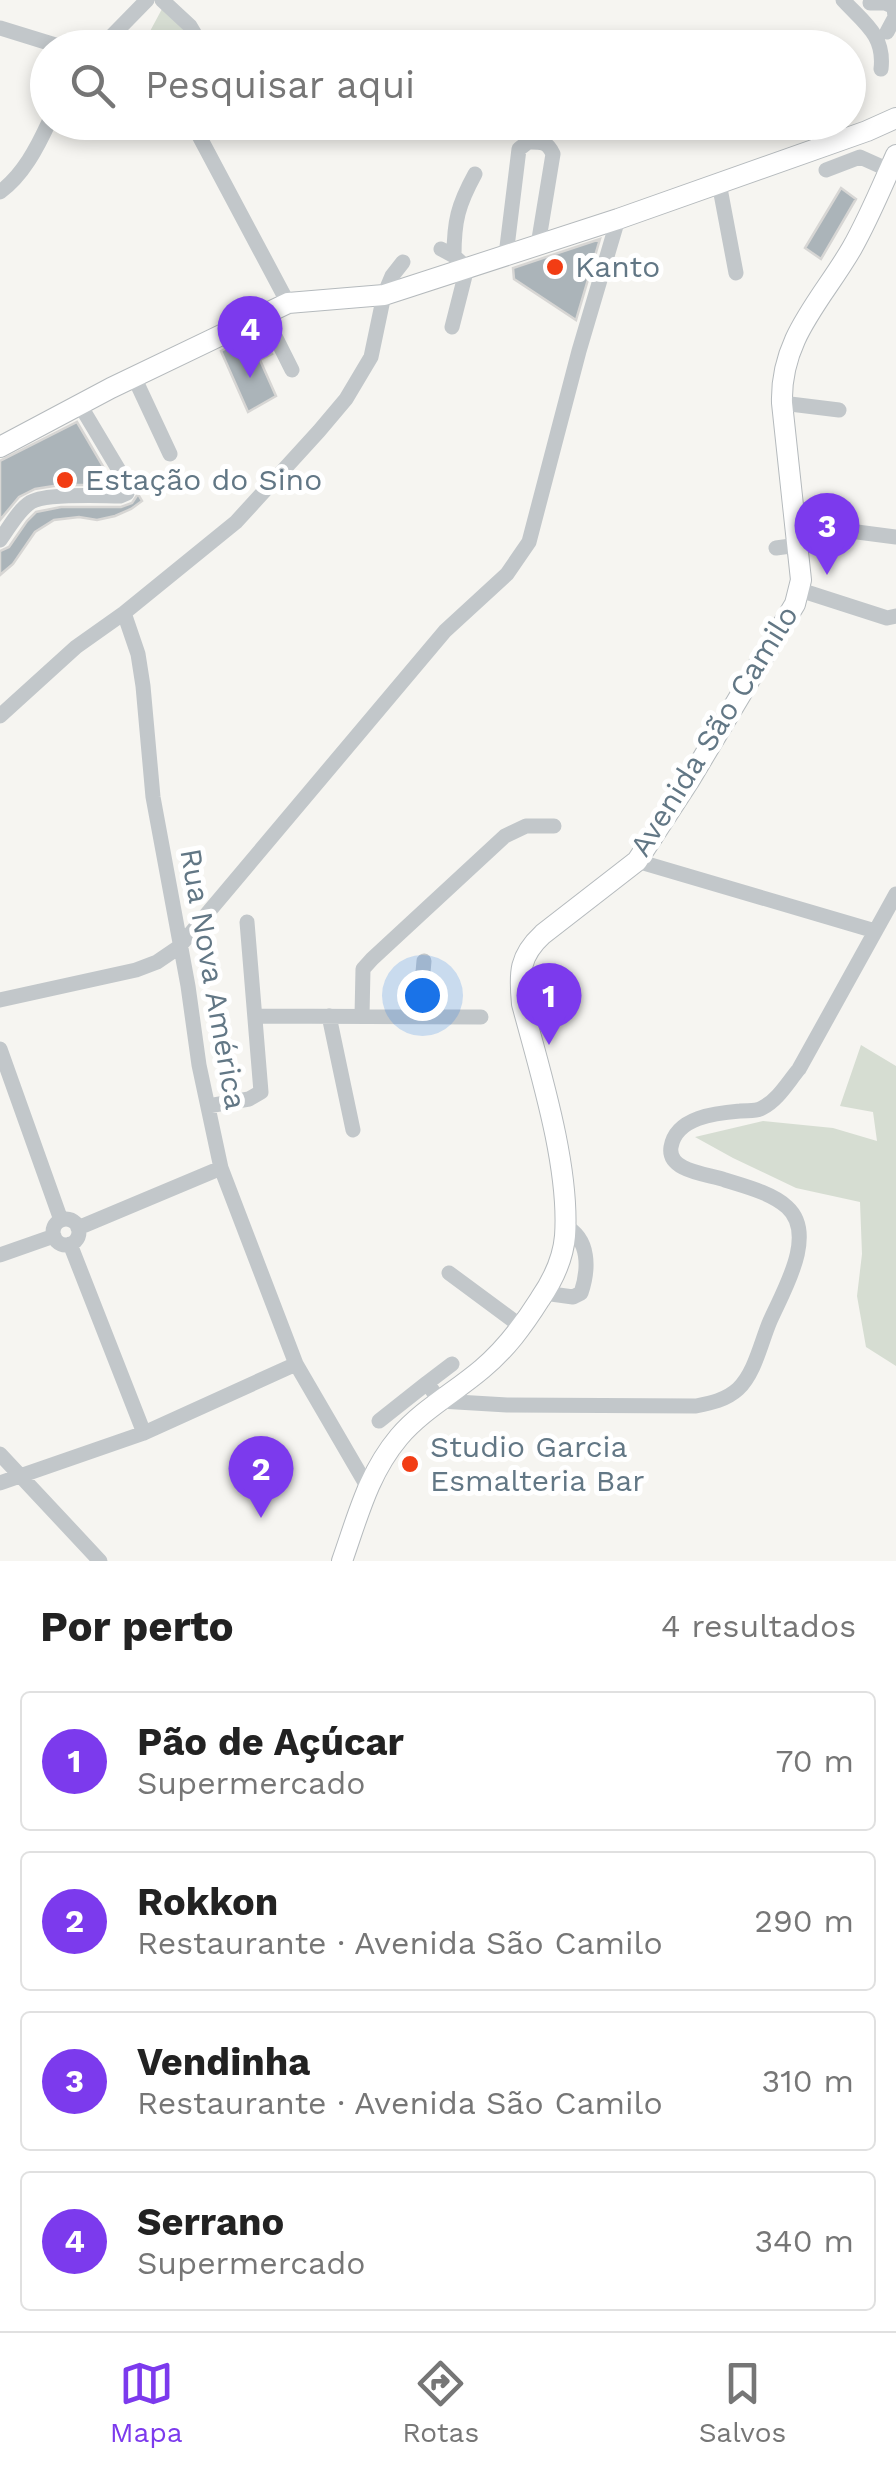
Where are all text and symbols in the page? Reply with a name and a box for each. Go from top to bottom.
search box [30,30,866,140]
icon: search [65,58,120,113]
text: Pesquisar aqui [145,63,415,107]
place label: Kanto [575,249,660,284]
marker: Kanto [544,256,566,278]
pin: 4 [218,296,282,378]
place label: Estação do Sino [85,462,322,497]
marker: Estação do Sino [54,469,76,491]
pin: 3 [794,492,860,575]
street label: Avenida São Camilo [622,599,805,863]
street label: Rua Nova América [173,846,254,1112]
pin: 1 [516,962,582,1045]
your location [397,970,448,1021]
place label: Studio Garcia Esmalteria Bar [430,1429,645,1498]
pin: 2 [228,1436,294,1518]
marker: Studio Garcia Esmalteria Bar [399,1453,421,1475]
text: Por perto [40,1602,234,1651]
text: 4 resultados [661,1607,856,1645]
text: Pão de Açúcar [137,1720,404,1764]
text: 1 [68,1742,81,1780]
text: 70 m [775,1742,854,1780]
text: Supermercado [137,1764,365,1802]
text: Rokkon [137,1880,278,1924]
text: 2 [65,1902,84,1940]
text: 290 m [754,1902,854,1940]
text: Restaurante · Avenida São Camilo [137,1924,663,1962]
text: Vendinha [137,2040,310,2084]
text: 3 [65,2062,84,2100]
text: 310 m [762,2062,854,2100]
text: Restaurante · Avenida São Camilo [137,2084,663,2122]
text: Serrano [137,2200,284,2244]
text: 4 [64,2222,85,2260]
text: 340 m [754,2222,854,2260]
text: Supermercado [137,2244,365,2282]
tab: Mapa [110,2356,183,2449]
tab: Rotas [402,2356,479,2449]
tab: Salvos [699,2356,786,2449]

